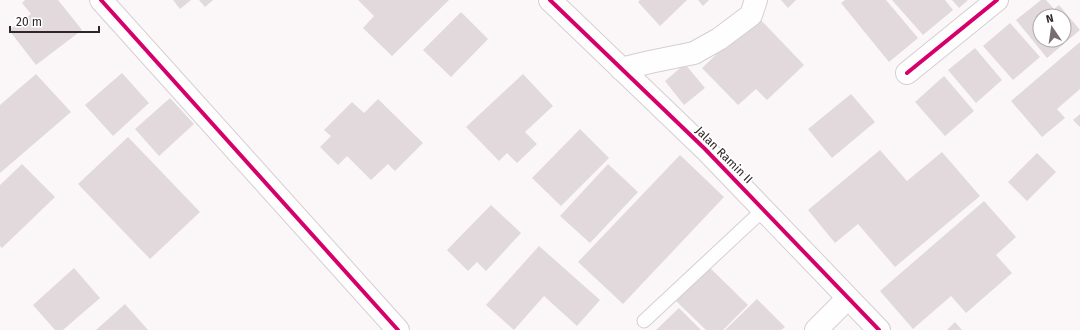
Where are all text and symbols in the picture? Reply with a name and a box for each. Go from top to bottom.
scale bar [10,8,99,34]
north arrow [1032,8,1072,48]
text: N [1045,12,1055,26]
text: 20 m [16,15,42,29]
street label: Jalan Ramin II [693,124,755,186]

